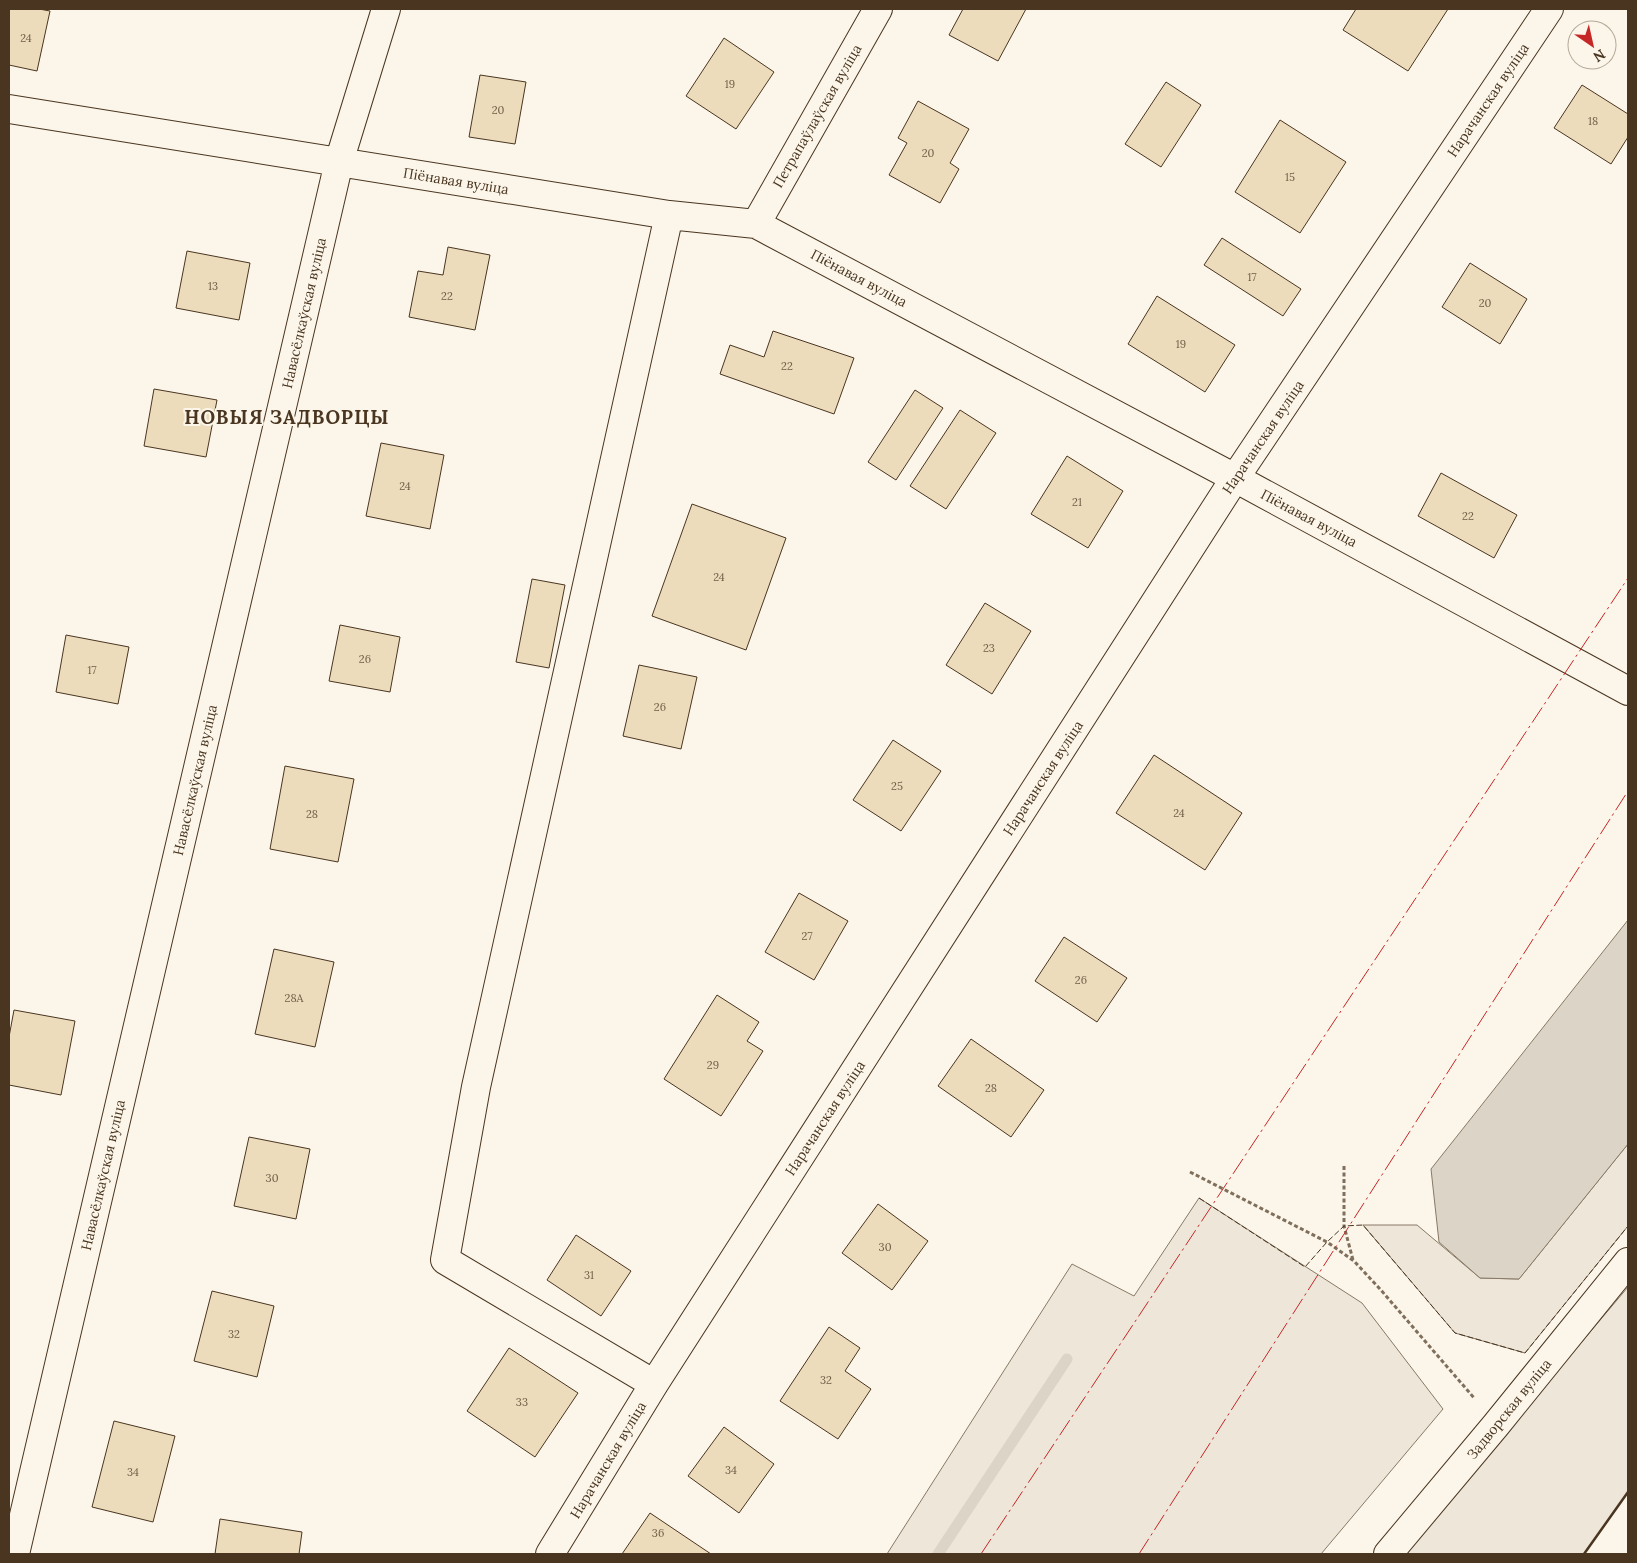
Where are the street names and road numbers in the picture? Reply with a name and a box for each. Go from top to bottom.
street label: Нарачанская вуліца [1443,40,1533,160]
street label: Петрапаўлаўская вуліца [769,41,865,191]
street label: Піёнавая вуліца [402,164,510,198]
street label: Навасёлкаўская вуліца [278,236,330,390]
street label: Піёнавая вуліца [808,245,910,311]
street label: Нарачанская вуліца [1218,377,1308,497]
street label: Піёнавая вуліца [1258,485,1360,551]
street label: Навасёлкаўская вуліца [169,703,221,857]
street label: Нарачанская вуліца [999,717,1087,839]
street label: Нарачанская вуліца [781,1057,869,1179]
street label: Навасёлкаўская вуліца [77,1098,129,1252]
street label: Задворская вуліца [1463,1355,1555,1463]
street label: Нарачанская вуліца [566,1398,650,1522]

